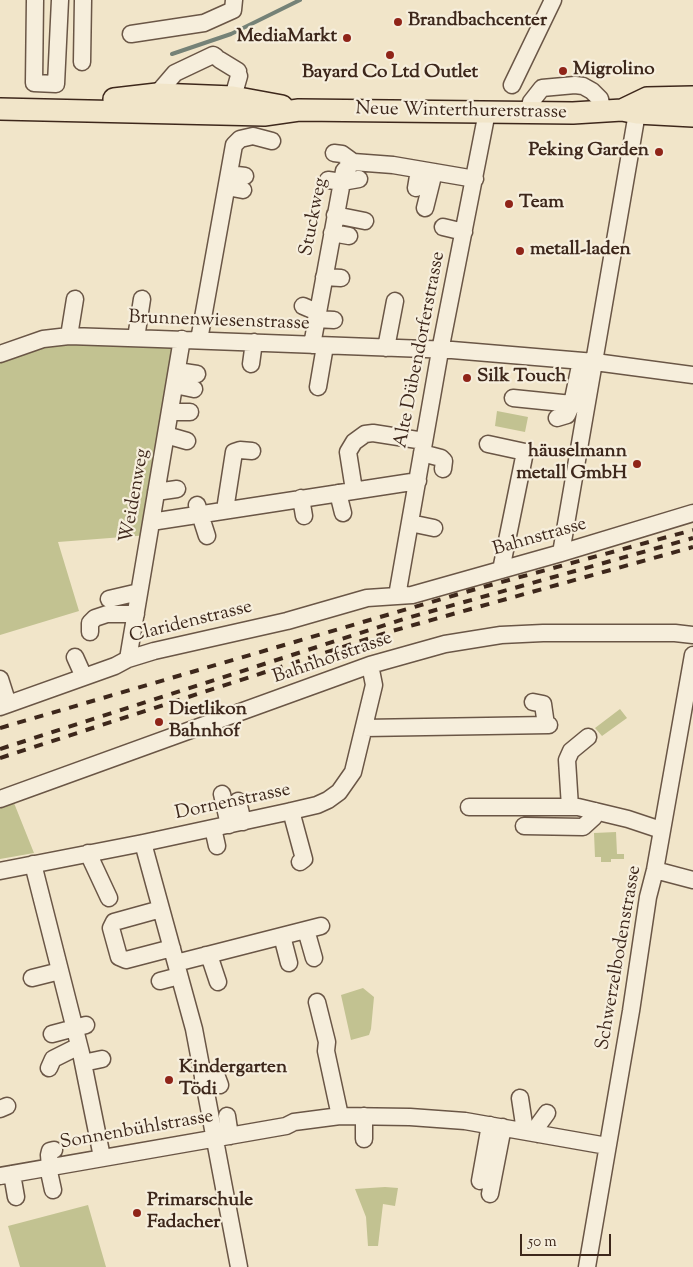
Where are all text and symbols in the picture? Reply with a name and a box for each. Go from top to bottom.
place label: Brandbachcenter [408,11,547,33]
marker: Brandbachcenter [392,16,404,28]
place label: MediaMarkt [236,27,337,49]
marker: MediaMarkt [341,32,353,44]
marker: Bayard Co Ltd Outlet [384,49,396,61]
place label: Migrolino [573,60,655,82]
place label: Bayard Co Ltd Outlet [302,63,478,85]
marker: Migrolino [557,65,569,77]
street label: Neue Winterthurerstrasse [355,99,567,125]
place label: Peking Garden [528,141,649,163]
marker: Peking Garden [653,146,665,158]
street label: Stuckweg [296,176,334,258]
place label: Team [519,193,564,215]
marker: Team [503,198,515,210]
place label: metall-laden [530,240,631,262]
marker: metall-laden [514,245,526,257]
street label: Alte Dübendorferstrasse [391,250,451,450]
street label: Brunnenwiesenstrasse [128,307,310,337]
place label: Silk Touch [477,367,566,389]
marker: Silk Touch [461,372,473,384]
place label: häuselmann metall GmbH [516,442,627,486]
street label: Weidenweg [117,447,155,545]
marker: häuselmann metall GmbH [631,458,643,470]
street label: Bahnstrasse [490,514,590,562]
street label: Claridenstrasse [127,597,255,649]
street label: Bahnhofstrasse [270,628,396,690]
place label: Dietlikon Bahnhof [169,700,247,744]
marker: Dietlikon Bahnhof [153,716,165,728]
street label: Dornenstrasse [173,780,293,826]
street label: Schwerzelbodenstrasse [593,864,647,1052]
place label: Kindergarten Tödi [179,1058,287,1102]
marker: Kindergarten Tödi [163,1074,175,1086]
street label: Sonnenbühlstrasse [59,1106,215,1156]
place label: Primarschule Fadacher [147,1191,253,1235]
marker: Primarschule Fadacher [131,1207,143,1219]
scale bar [523,1224,614,1256]
text: 50 m [528,1232,557,1253]

